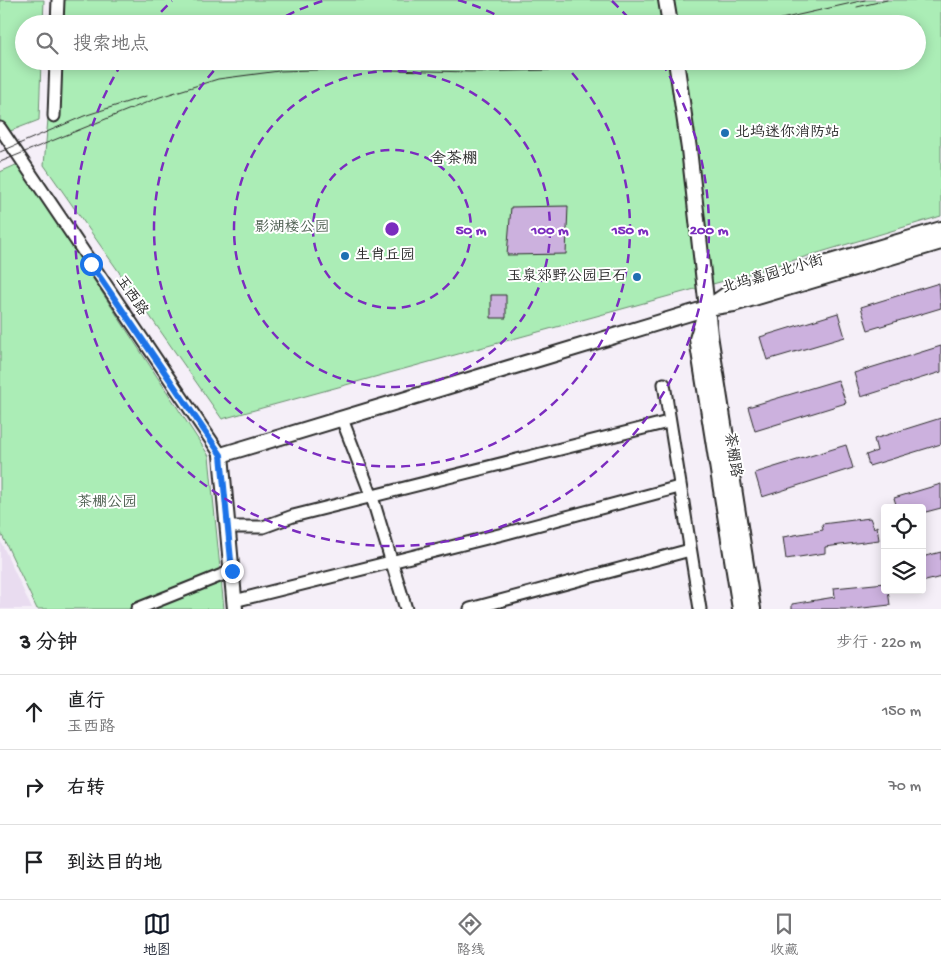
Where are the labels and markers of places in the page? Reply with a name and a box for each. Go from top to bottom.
place label: 北坞迷你消防站 [735,124,840,142]
marker: 北坞迷你消防站 [719,127,731,139]
centre of rings [383,220,401,238]
place label: 生肖丘园 [355,247,415,265]
marker: 生肖丘园 [339,250,351,262]
place label: 玉泉郊野公园巨石 [507,268,627,286]
marker: 玉泉郊野公园巨石 [631,271,643,283]

